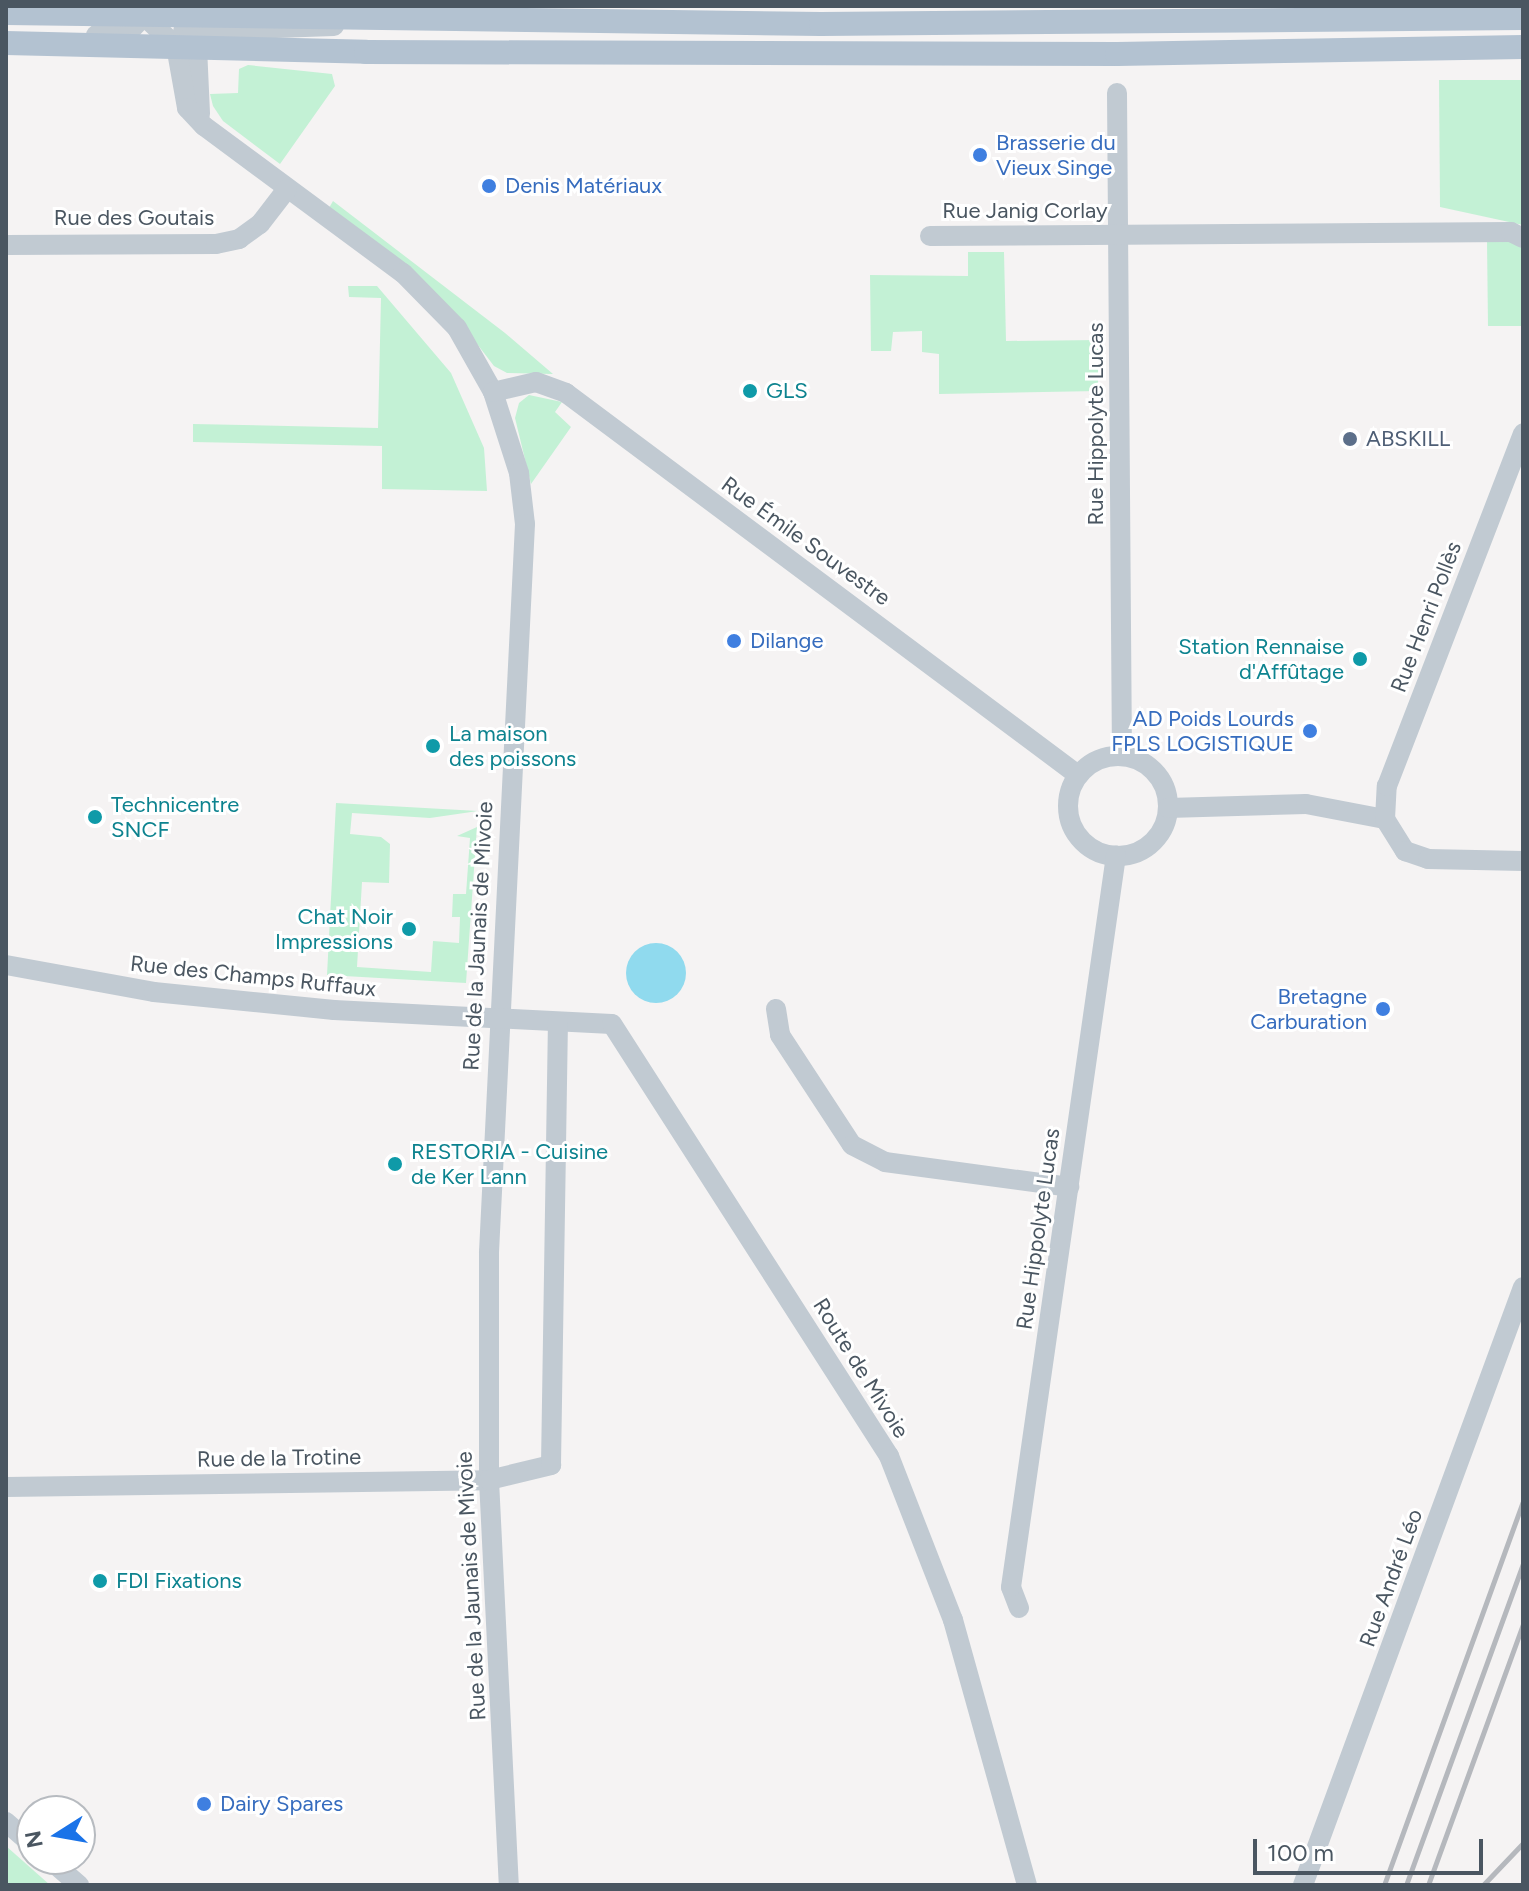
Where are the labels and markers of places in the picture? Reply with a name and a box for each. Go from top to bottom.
place label: Brasserie du Vieux Singe [996,129,1116,180]
marker: Brasserie du Vieux Singe [971,146,989,164]
place label: Denis Matériaux [505,173,662,199]
marker: Denis Matériaux [480,177,498,195]
place label: GLS [766,378,808,404]
marker: GLS [741,382,759,400]
place label: ABSKILL [1366,426,1450,452]
marker: ABSKILL [1341,430,1359,448]
place label: Dilange [750,628,824,654]
marker: Dilange [725,632,743,650]
place label: Station Rennaise d'Affûtage [1178,633,1344,684]
marker: Station Rennaise d'Affûtage [1351,650,1369,668]
place label: AD Poids Lourds FPLS LOGISTIQUE [1111,705,1294,756]
place label: La maison des poissons [449,720,576,772]
marker: AD Poids Lourds FPLS LOGISTIQUE [1301,722,1319,740]
marker: La maison des poissons [424,737,442,755]
place label: Technicentre SNCF [111,791,239,842]
marker: Technicentre SNCF [86,808,104,826]
place label: Chat Noir Impressions [275,903,393,954]
marker: Chat Noir Impressions [400,920,418,938]
place label: Bretagne Carburation [1250,983,1367,1034]
marker: Bretagne Carburation [1374,1000,1392,1018]
place label: RESTORIA - Cuisine de Ker Lann [411,1138,608,1190]
marker: RESTORIA - Cuisine de Ker Lann [386,1155,404,1173]
place label: FDI Fixations [116,1568,242,1594]
marker: FDI Fixations [91,1572,109,1590]
place label: Dairy Spares [220,1791,343,1817]
marker: Dairy Spares [195,1795,213,1813]

